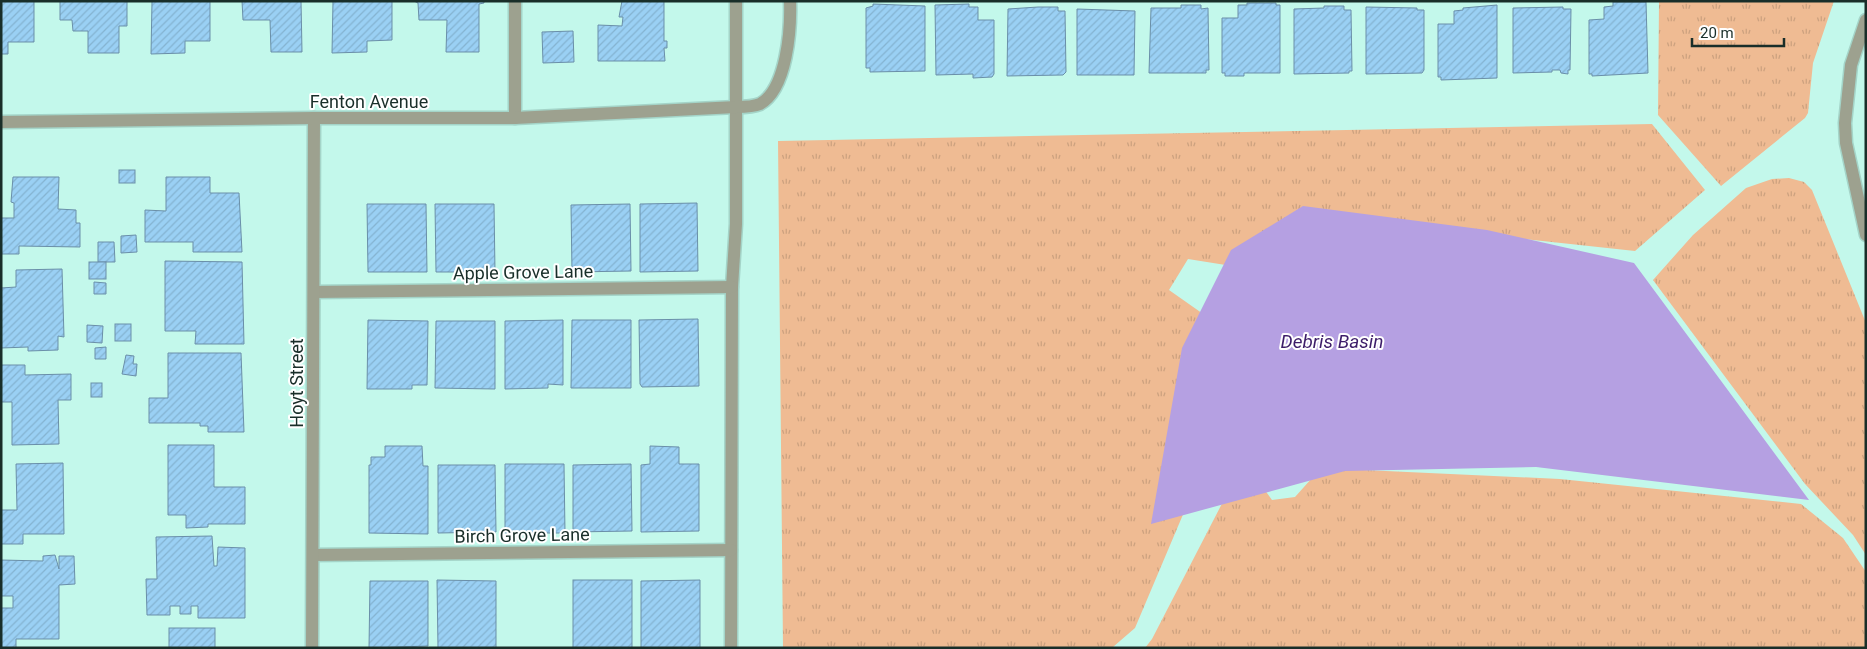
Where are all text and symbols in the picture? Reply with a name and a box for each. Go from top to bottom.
scale bar [1692,15,1784,47]
text: 20 m [1700,24,1734,42]
street label: Fenton Avenue [310,91,428,112]
street label: Apple Grove Lane [453,260,593,284]
water label: Debris Basin [1281,330,1383,353]
street label: Hoyt Street [286,338,307,428]
street label: Birch Grove Lane [454,523,590,547]

